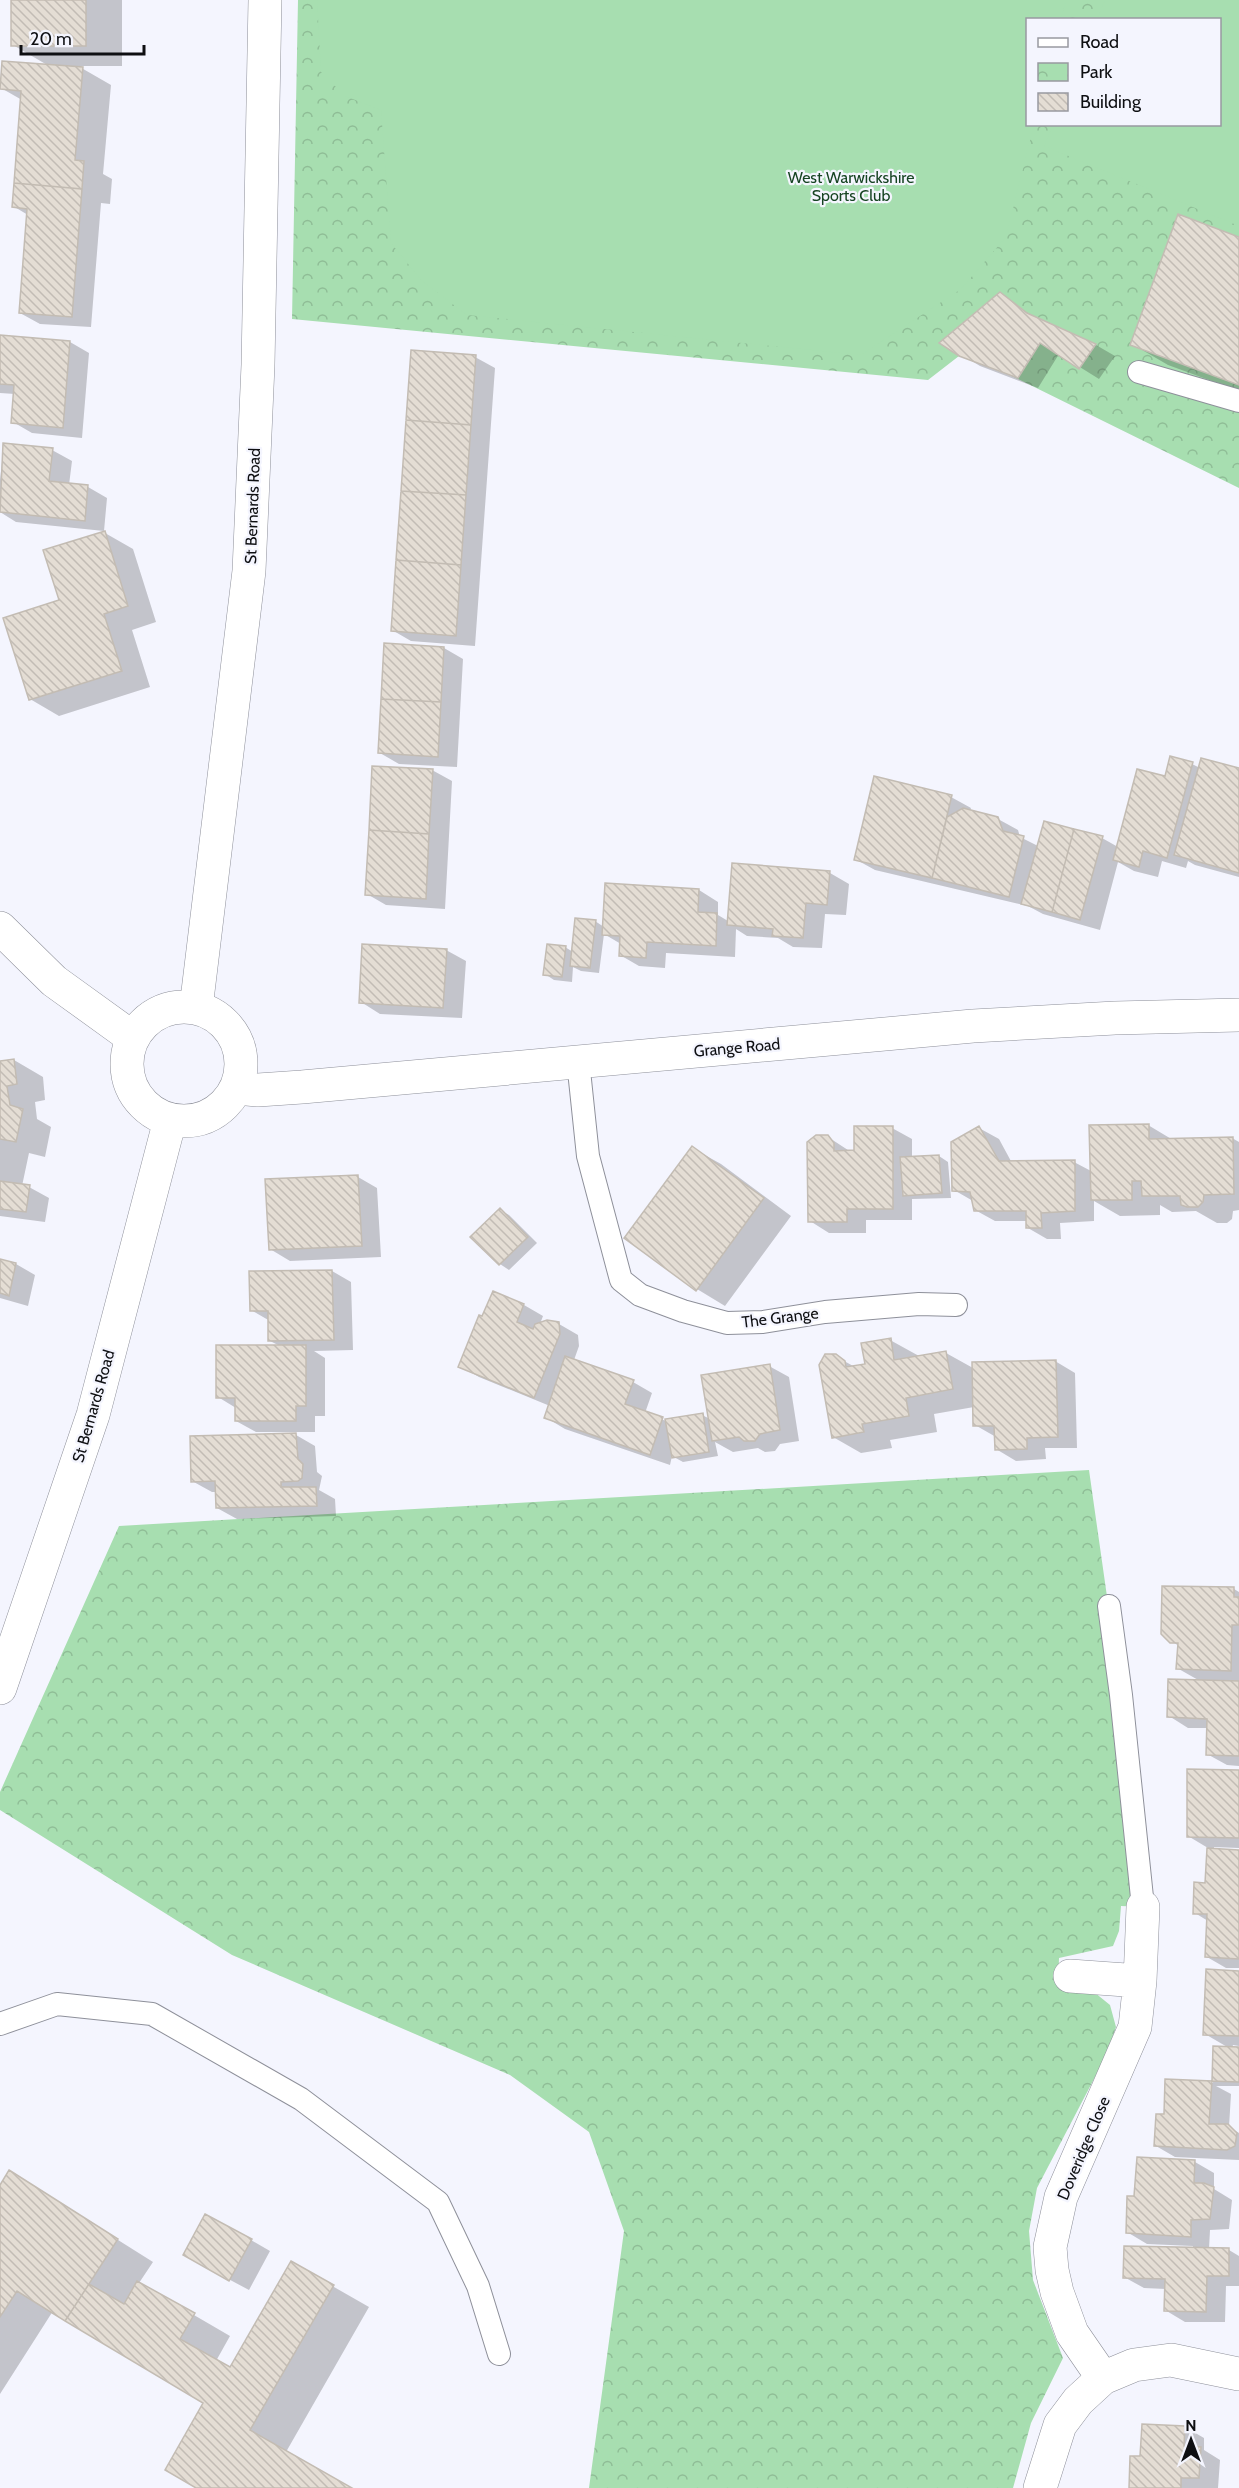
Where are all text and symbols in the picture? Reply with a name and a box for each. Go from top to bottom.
scale bar [21,18,144,56]
legend [1026,18,1221,126]
text: 20 m [30,28,72,50]
text: Road [1080,31,1119,53]
text: Park [1080,61,1113,83]
text: Building [1080,91,1142,113]
park label: West Warwickshire Sports Club [788,168,914,205]
street label: St Bernards Road [241,448,264,564]
street label: Grange Road [693,1034,781,1061]
street label: The Grange [741,1303,820,1332]
street label: St Bernards Road [68,1348,119,1465]
street label: Doveridge Close [1053,2094,1114,2203]
north arrow [1161,2410,1221,2470]
text: N [1185,2416,1197,2435]

